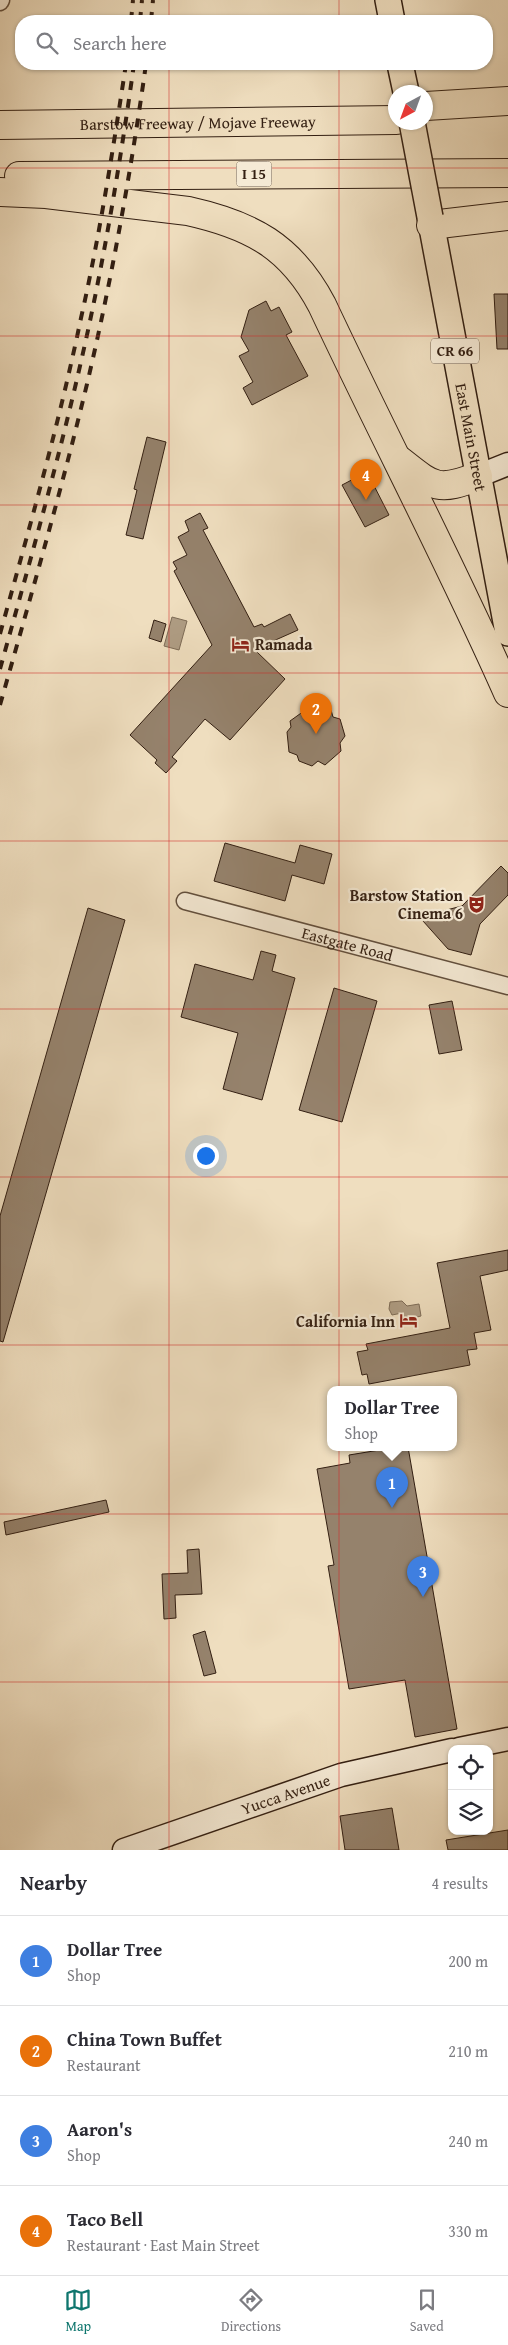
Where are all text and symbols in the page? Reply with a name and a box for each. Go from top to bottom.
search box [15,15,493,70]
icon: search [33,29,61,57]
text: Search here [73,29,167,57]
north arrow [388,85,433,130]
street label: Barstow Freeway / Mojave Freeway [80,109,316,136]
road number: I 15 [236,162,272,186]
road number: CR 66 [431,338,479,364]
street label: East Main Street [449,381,493,493]
pin: 4 [350,459,382,500]
place label: Ramada [255,632,313,656]
hotel icon: Ramada [231,634,251,654]
pin: 2 [300,693,332,734]
place label: Barstow Station Cinema 6 [350,883,464,925]
theatre icon: Barstow Station Cinema 6 [467,894,487,914]
street label: Eastgate Road [299,920,396,967]
your location [193,1143,219,1169]
place label: California Inn [296,1309,396,1333]
hotel icon: California Inn [399,1311,419,1331]
popup [327,1386,457,1451]
text: Dollar Tree [344,1393,440,1421]
text: Shop [344,1421,378,1445]
pin: 1 [376,1467,408,1508]
pin: 3 [407,1556,439,1597]
map controls [448,1745,493,1835]
button: locate [448,1745,493,1790]
street label: Yucca Avenue [238,1768,333,1821]
button: layers [448,1790,493,1835]
text: Nearby [20,1867,87,1898]
text: 4 results [431,1871,488,1895]
text: Dollar Tree [67,1935,162,1963]
text: 1 [32,1949,40,1973]
text: 200 m [448,1949,488,1973]
text: Shop [67,1963,101,1987]
text: China Town Buffet [67,2025,222,2053]
text: 2 [32,2039,40,2063]
text: 210 m [448,2039,488,2063]
text: Restaurant [67,2053,141,2077]
text: Aaron's [67,2115,132,2143]
text: 3 [32,2129,40,2153]
text: 240 m [448,2129,488,2153]
text: Shop [67,2143,101,2167]
text: Taco Bell [67,2205,143,2233]
text: 4 [32,2219,40,2243]
text: 330 m [448,2219,488,2243]
text: Restaurant · East Main Street [67,2233,260,2257]
tab: Map [64,2286,92,2336]
tab: Directions [221,2286,281,2336]
tab: Saved [410,2286,444,2336]

